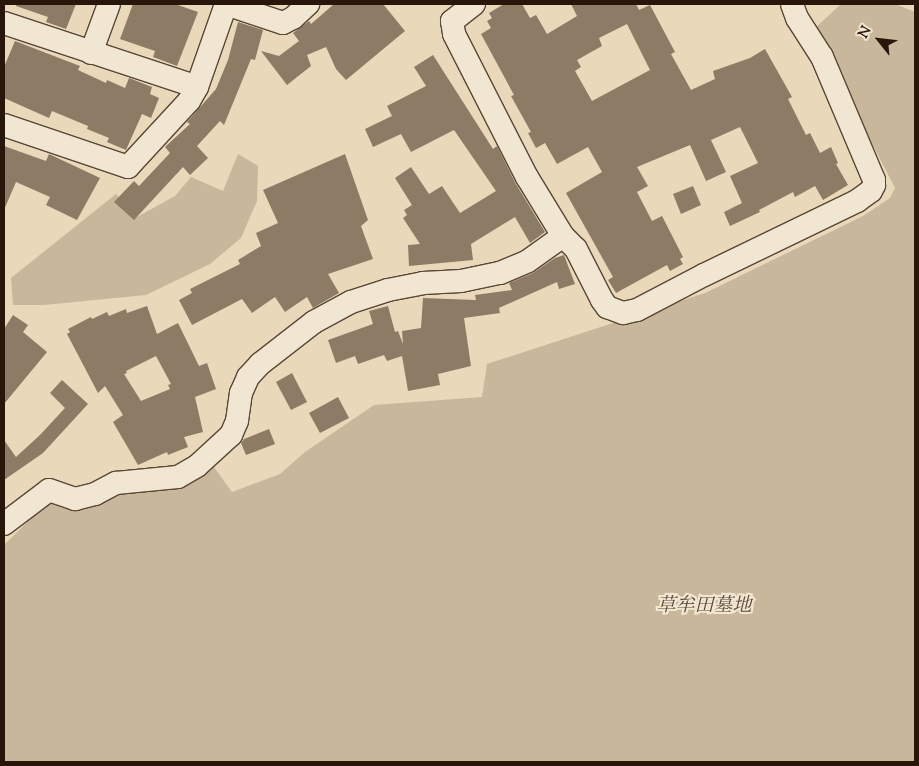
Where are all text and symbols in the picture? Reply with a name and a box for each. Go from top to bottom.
north arrow [854,15,904,65]
text: N [854,23,877,42]
park label: 草牟田墓地 [657,596,751,618]

